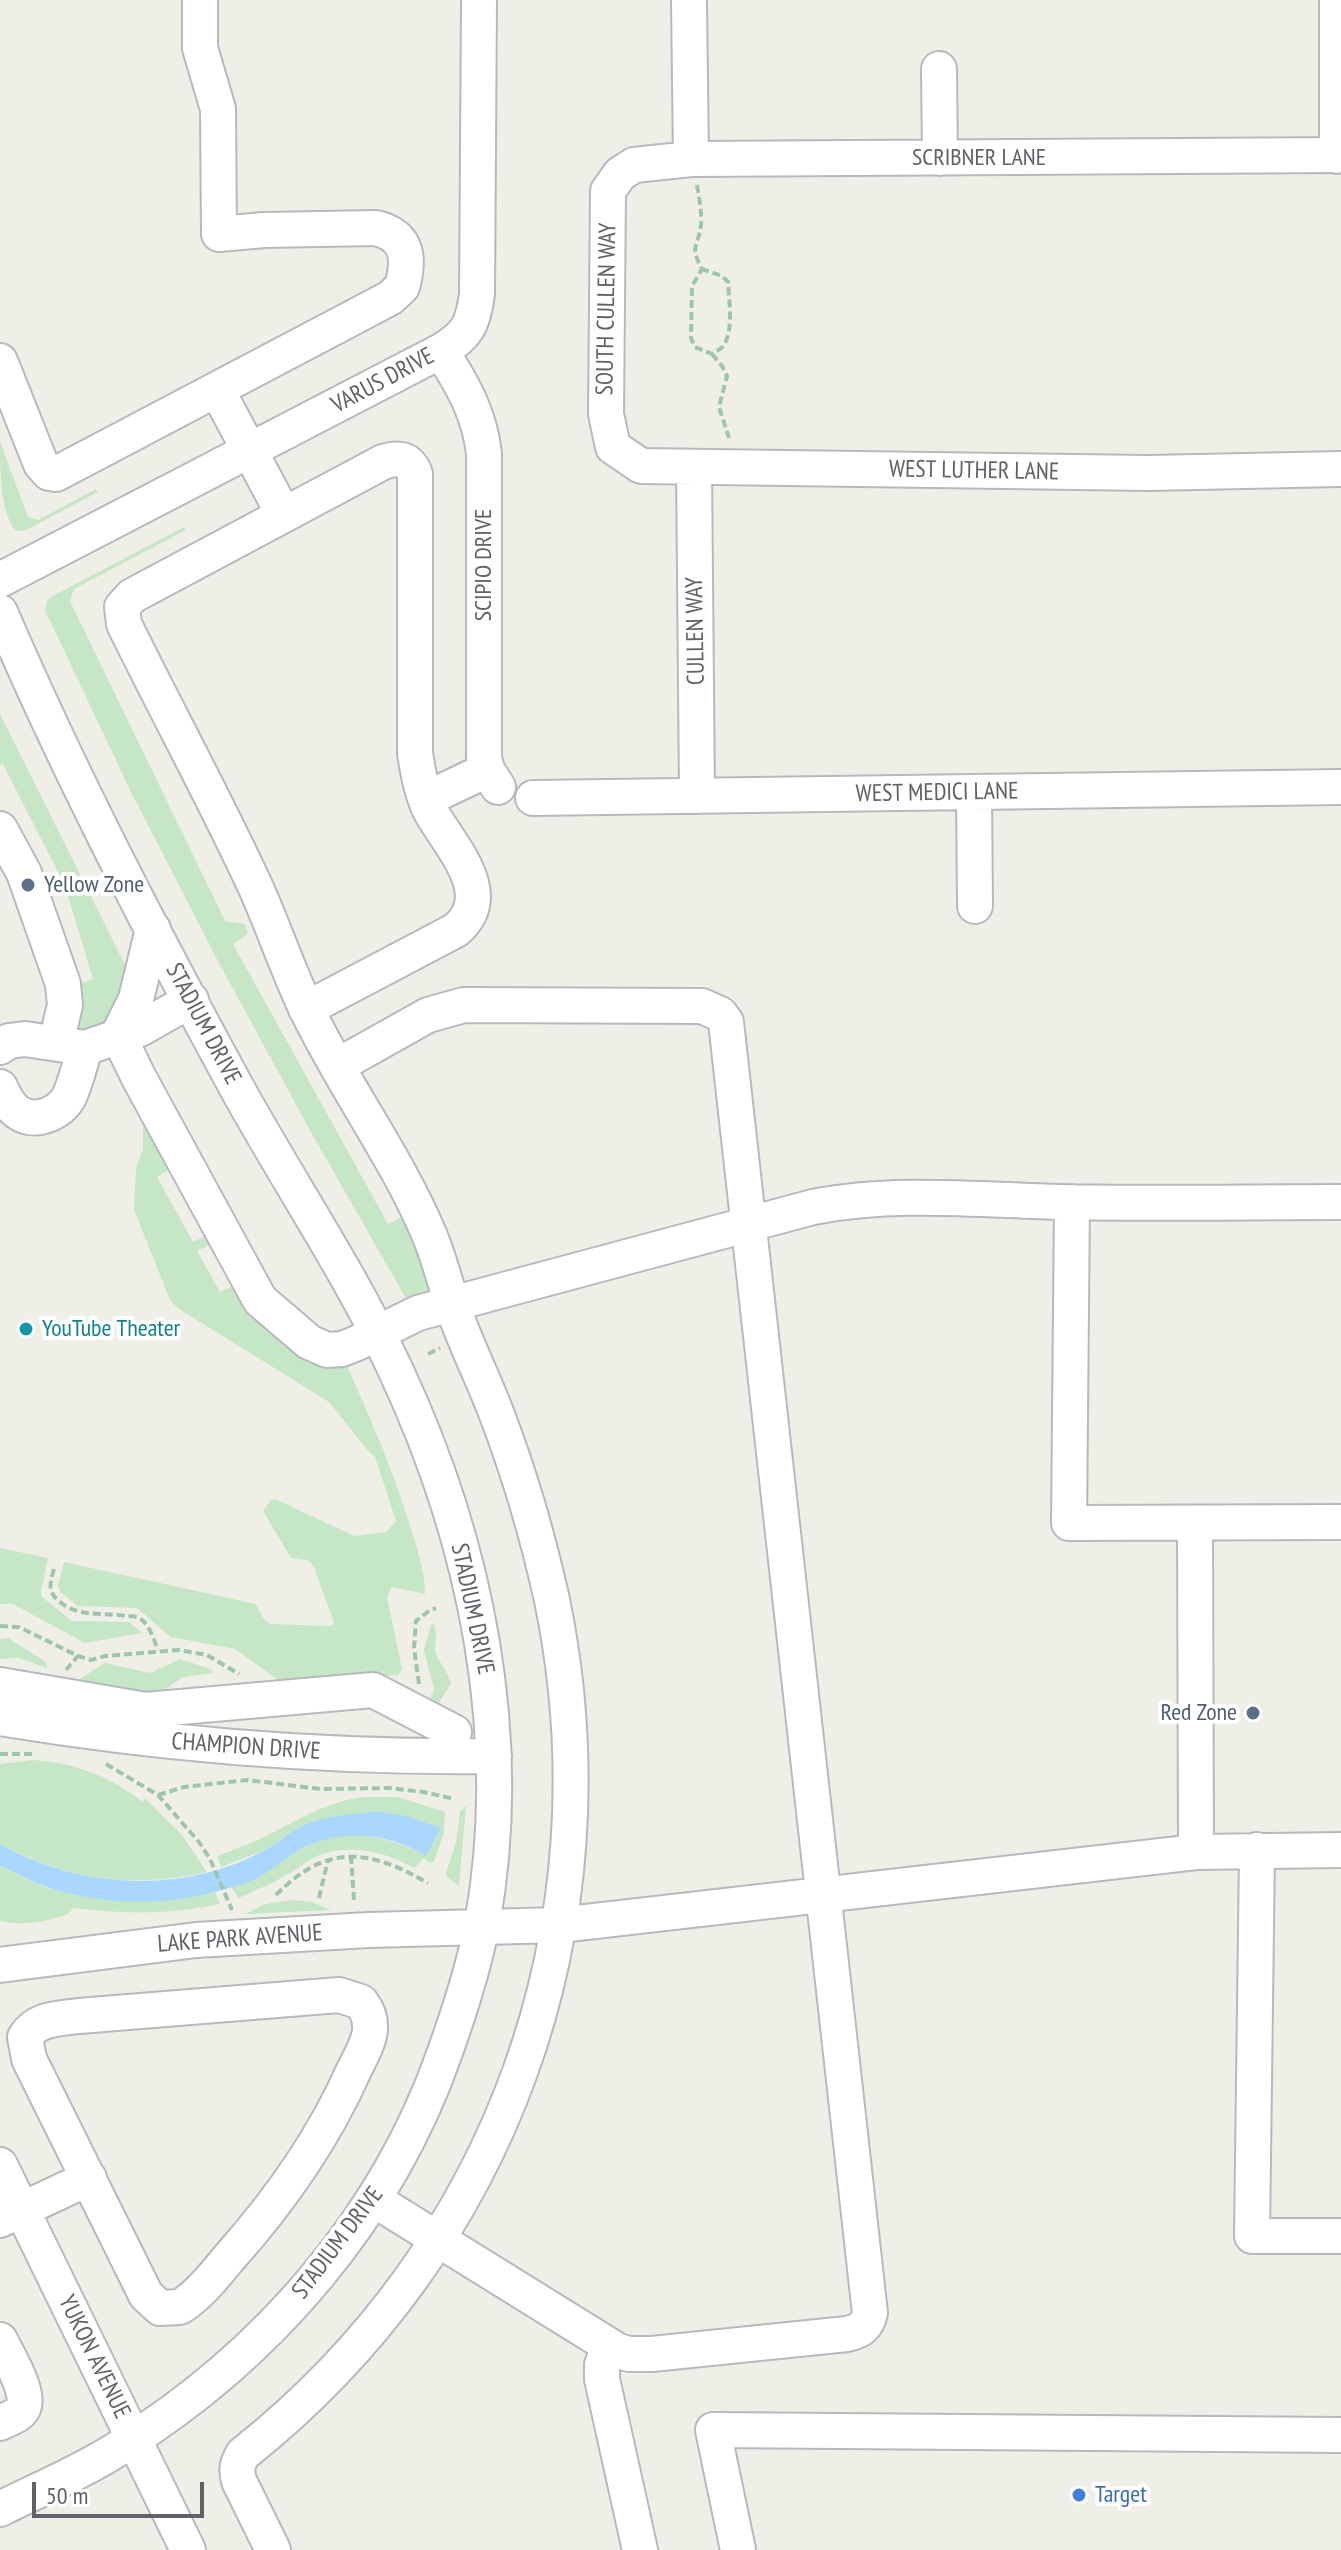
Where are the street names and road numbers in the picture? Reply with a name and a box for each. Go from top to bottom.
street label: SCRIBNER LANE [912,144,1046,172]
street label: SOUTH CULLEN WAY [591,222,623,396]
street label: VARUS DRIVE [327,342,439,420]
street label: WEST LUTHER LANE [889,455,1059,487]
street label: SCIPIO DRIVE [470,509,498,621]
street label: CULLEN WAY [681,577,711,685]
street label: WEST MEDICI LANE [855,777,1019,809]
street label: STADIUM DRIVE [159,958,247,1090]
street label: STADIUM DRIVE [444,1541,500,1677]
street label: CHAMPION DRIVE [171,1727,321,1767]
street label: LAKE PARK AVENUE [156,1919,324,1959]
street label: STADIUM DRIVE [286,2181,390,2305]
street label: YUKON AVENUE [52,2291,136,2423]

